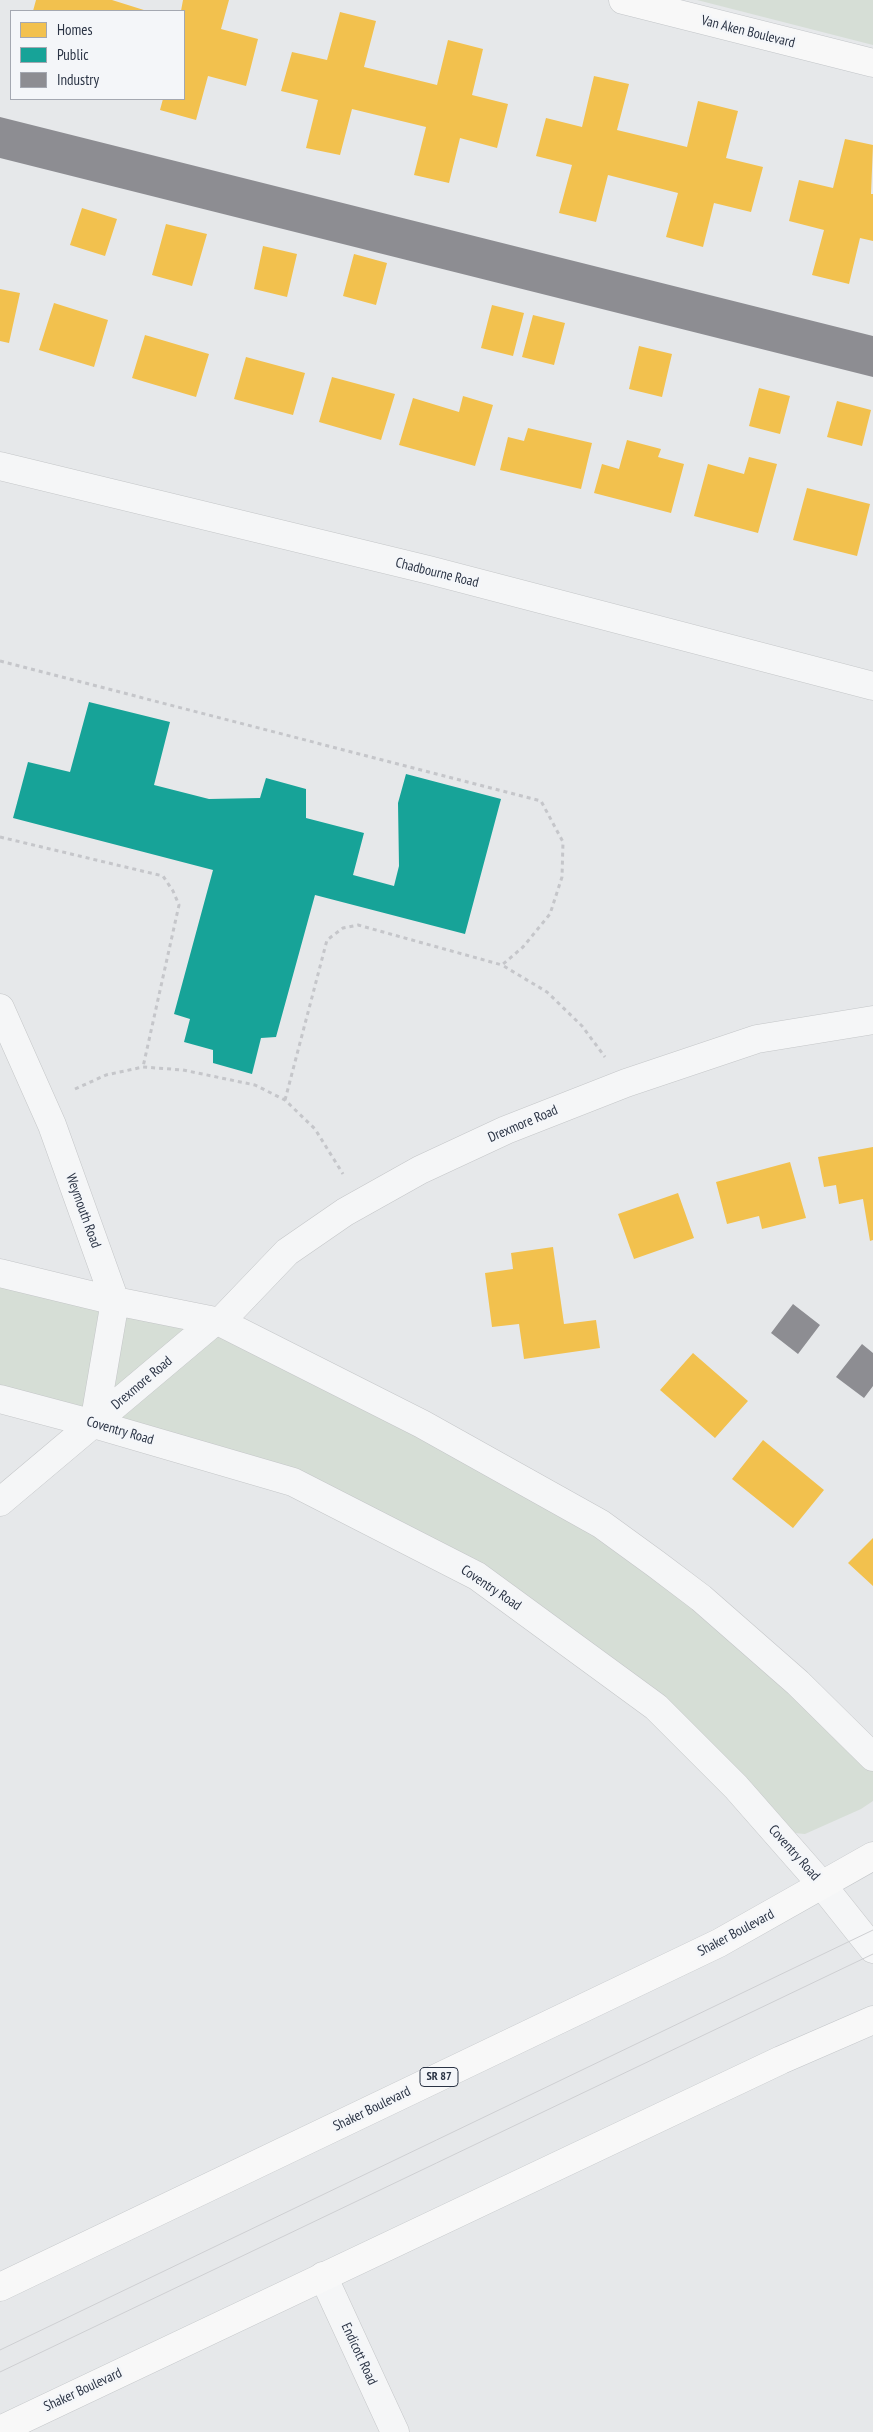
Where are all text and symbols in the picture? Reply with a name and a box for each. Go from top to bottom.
legend [10,10,185,100]
street label: Van Aken Boulevard [699,12,797,52]
text: Homes [57,20,93,39]
text: Public [57,45,88,64]
text: Industry [57,70,99,89]
street label: Chadbourne Road [394,555,480,591]
street label: Drexmore Road [486,1102,560,1146]
street label: Weymouth Road [62,1172,104,1250]
street label: Drexmore Road [108,1353,176,1413]
street label: Coventry Road [84,1413,156,1449]
street label: Coventry Road [458,1562,524,1614]
street label: Coventry Road [765,1822,823,1884]
street label: Shaker Boulevard [695,1906,777,1960]
road number: SR 87 [420,2068,458,2086]
street label: Shaker Boulevard [331,2083,413,2135]
street label: Endicott Road [337,2320,381,2388]
street label: Shaker Boulevard [41,2365,125,2415]

